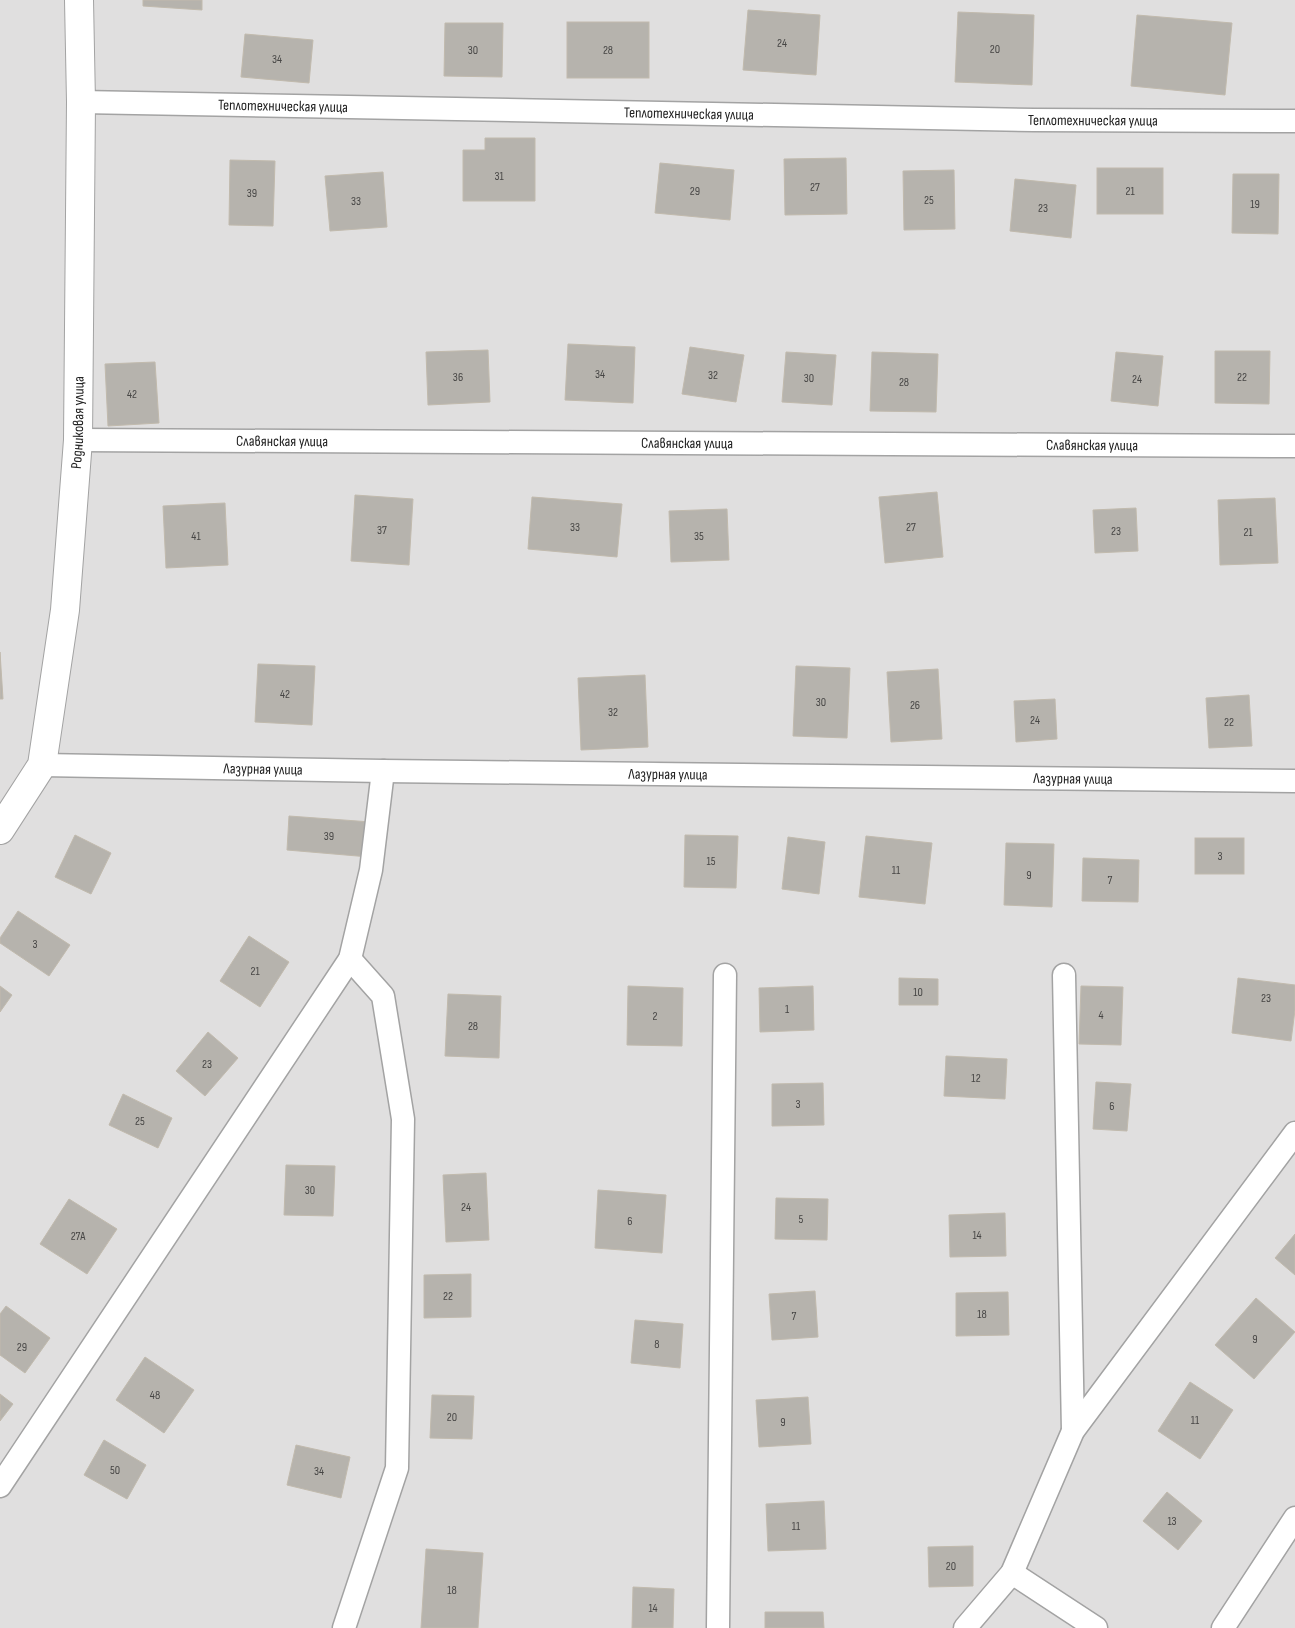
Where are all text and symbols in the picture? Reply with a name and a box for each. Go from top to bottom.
house number: 24 [777,36,787,51]
house number: 20 [990,42,1000,57]
house number: 30 [468,43,478,58]
house number: 28 [603,43,613,58]
house number: 34 [272,52,282,67]
street label: Теплотехническая улица [218,95,348,117]
street label: Теплотехническая улица [624,103,754,124]
street label: Теплотехническая улица [1028,110,1158,130]
house number: 31 [494,169,504,184]
house number: 27 [810,180,820,195]
house number: 29 [690,184,700,199]
house number: 21 [1125,184,1135,199]
house number: 39 [247,186,257,201]
house number: 25 [924,193,934,208]
house number: 33 [351,194,361,209]
house number: 19 [1250,197,1260,212]
house number: 23 [1038,201,1048,216]
house number: 34 [595,367,605,382]
house number: 32 [708,368,718,383]
house number: 36 [453,370,463,385]
house number: 22 [1237,370,1247,385]
house number: 30 [804,371,814,386]
house number: 24 [1132,372,1142,387]
house number: 28 [899,375,909,390]
street label: Родниковая улица [66,376,88,470]
house number: 42 [127,387,137,402]
street label: Славянская улица [236,431,328,451]
street label: Славянская улица [641,433,733,453]
street label: Славянская улица [1046,435,1138,455]
house number: 33 [570,520,580,535]
house number: 27 [906,520,916,535]
house number: 37 [377,523,387,538]
house number: 23 [1111,524,1121,539]
house number: 21 [1243,525,1253,540]
house number: 41 [191,529,201,544]
house number: 35 [694,529,704,544]
house number: 42 [280,687,290,702]
house number: 30 [816,695,826,710]
house number: 26 [910,698,920,713]
house number: 32 [608,705,618,720]
house number: 24 [1030,713,1040,728]
house number: 22 [1224,715,1234,730]
street label: Лазурная улица [222,759,303,779]
street label: Лазурная улица [627,764,708,784]
street label: Лазурная улица [1032,769,1113,789]
house number: 39 [324,829,334,844]
house number: 3 [1217,849,1223,864]
house number: 15 [706,854,716,869]
house number: 11 [892,863,901,878]
house number: 9 [1026,868,1032,883]
house number: 7 [1108,873,1113,888]
house number: 3 [32,937,38,952]
house number: 21 [250,964,260,979]
house number: 10 [913,985,923,1000]
house number: 23 [1261,991,1271,1006]
house number: 1 [785,1002,790,1017]
house number: 4 [1098,1008,1104,1023]
house number: 2 [653,1009,658,1024]
house number: 28 [468,1019,478,1034]
house number: 23 [202,1057,212,1072]
house number: 12 [971,1071,981,1086]
house number: 3 [795,1097,801,1112]
house number: 6 [1109,1099,1115,1114]
house number: 25 [135,1114,145,1129]
house number: 30 [305,1183,315,1198]
house number: 24 [461,1200,471,1215]
house number: 5 [799,1212,804,1227]
house number: 6 [627,1214,633,1229]
house number: 14 [972,1228,982,1243]
house number: 27А [71,1229,86,1244]
house number: 22 [443,1289,453,1304]
house number: 18 [977,1307,987,1322]
house number: 7 [792,1309,797,1324]
house number: 9 [1252,1332,1258,1347]
house number: 8 [654,1337,660,1352]
house number: 29 [17,1340,27,1355]
house number: 48 [150,1388,160,1403]
house number: 20 [447,1410,457,1425]
house number: 11 [1191,1413,1200,1428]
house number: 9 [780,1415,786,1430]
house number: 50 [110,1463,120,1478]
house number: 34 [314,1464,324,1479]
house number: 13 [1167,1514,1177,1529]
house number: 11 [792,1519,801,1534]
house number: 20 [946,1559,956,1574]
house number: 18 [447,1583,457,1598]
house number: 14 [648,1601,658,1616]

